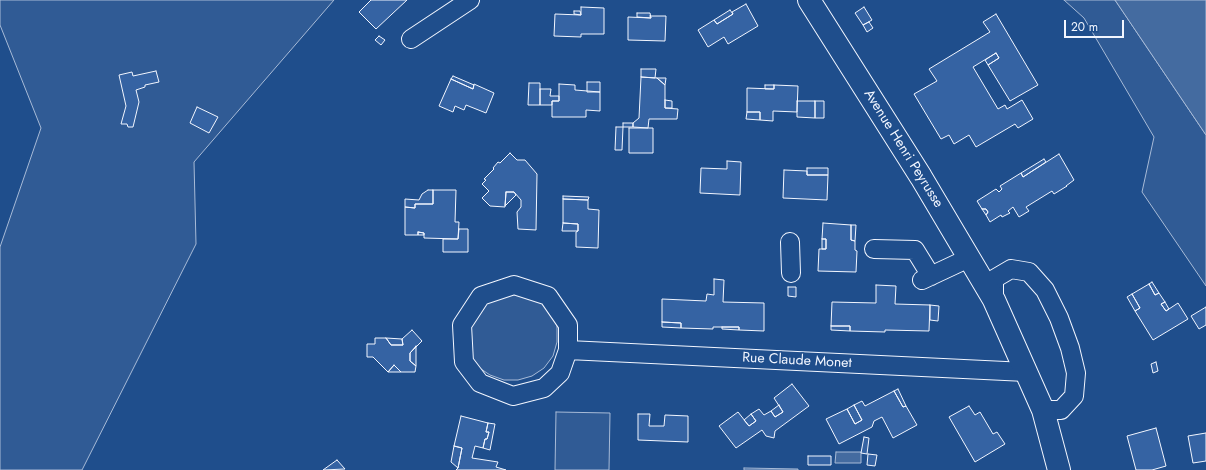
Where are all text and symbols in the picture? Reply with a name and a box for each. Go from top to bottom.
scale bar [1066,12,1126,38]
text: 20 m [1071,18,1098,36]
street label: Avenue Henri Peyrusse [860,87,946,211]
street label: Rue Claude Monet [742,350,852,372]

